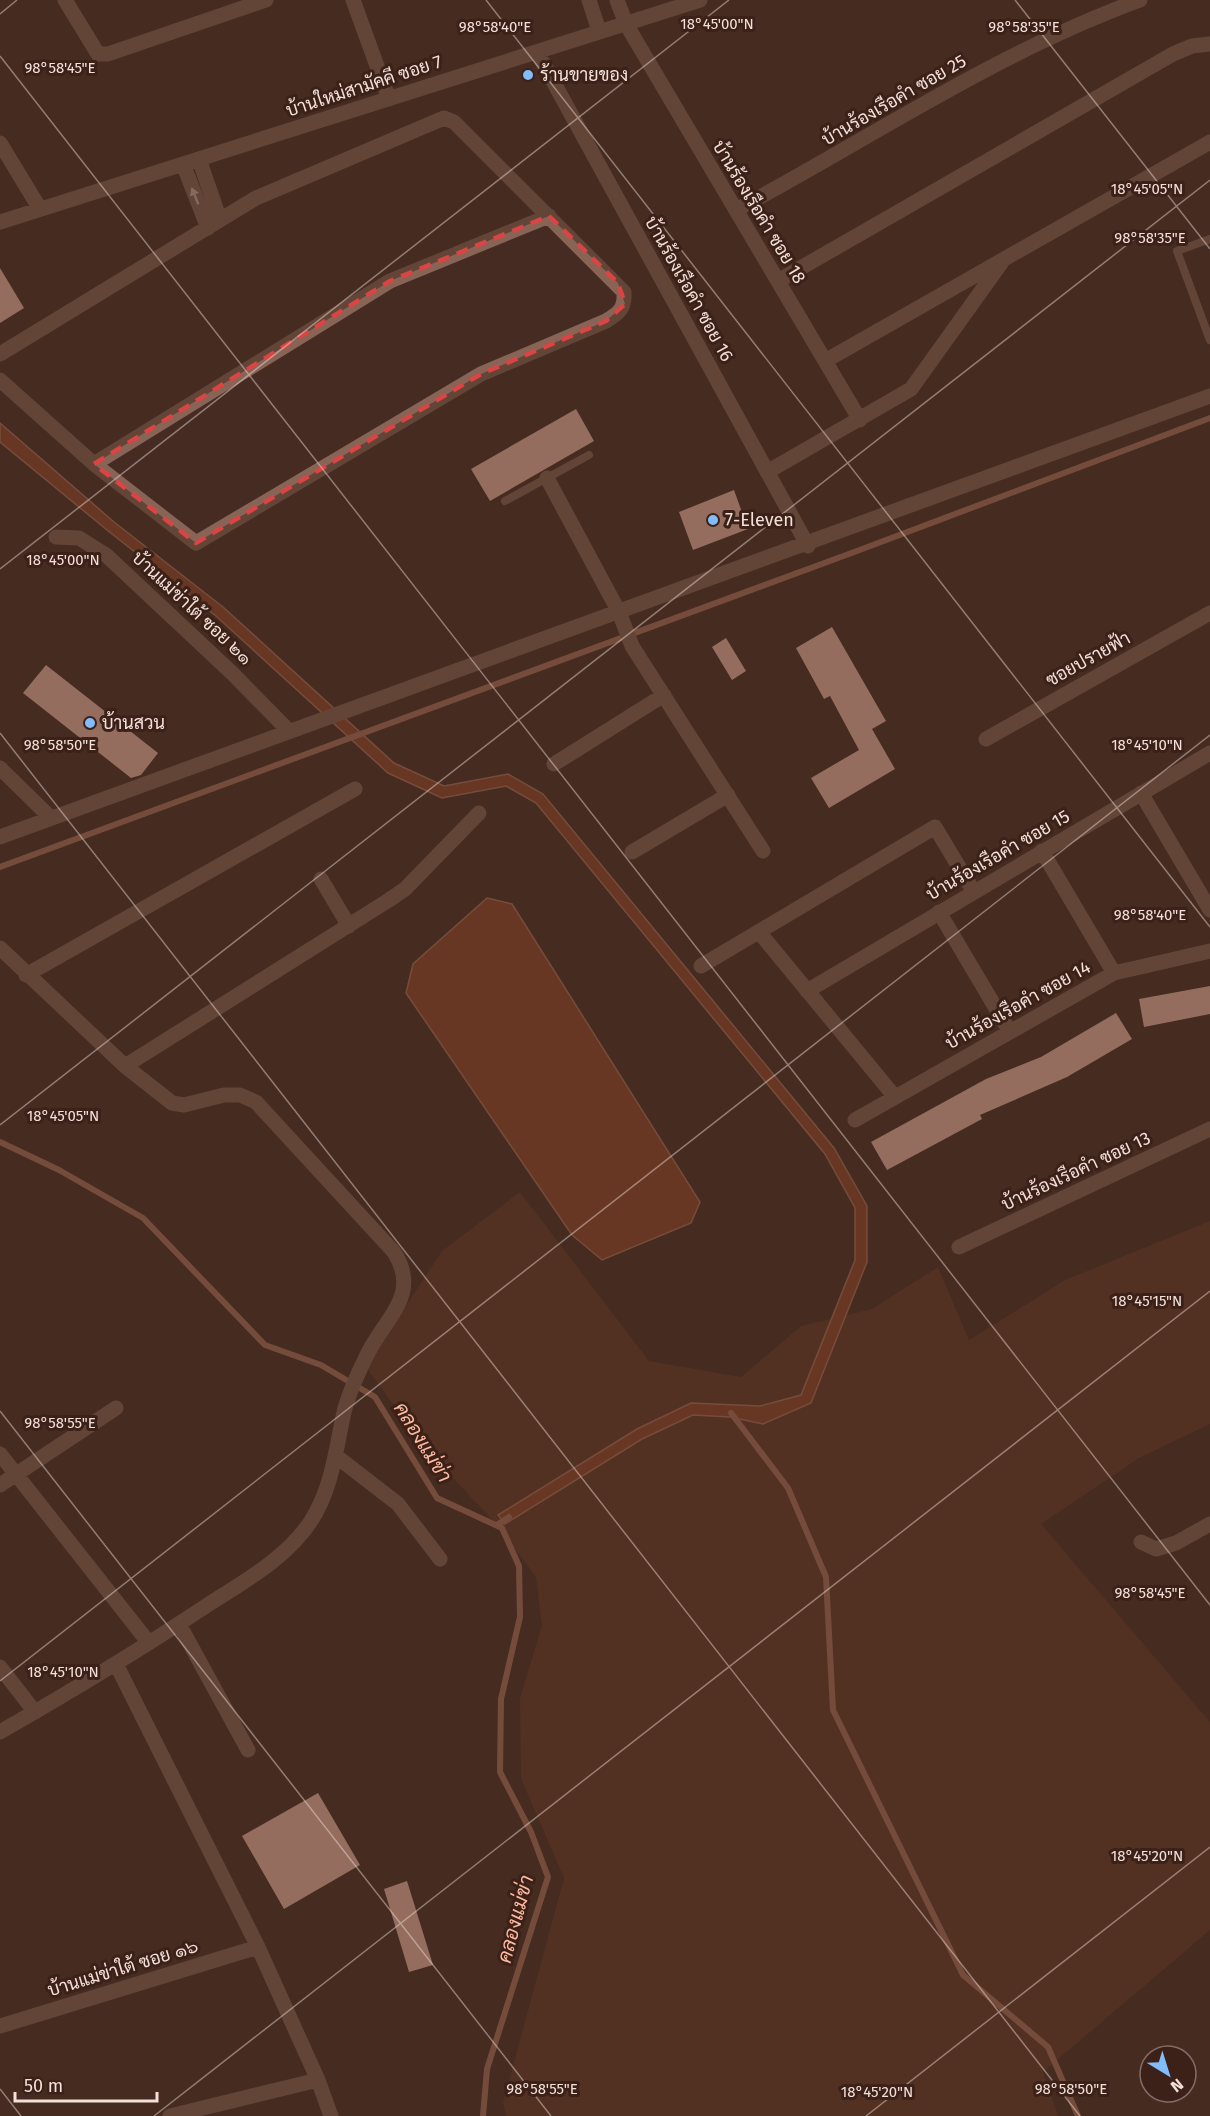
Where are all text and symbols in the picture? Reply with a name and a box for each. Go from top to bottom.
text: 18°45'00"N [680,15,754,33]
text: 98°58'40"E [459,18,531,36]
text: 98°58'35"E [988,18,1060,36]
street label: บ้านใหม่สามัคคี ซอย 7 [283,49,445,122]
street label: บ้านร้องเรือคำ ซอย 25 [817,49,970,150]
text: 98°58'45"E [24,59,96,77]
place label: ร้านขายของ [540,63,628,86]
marker: ร้านขายของ [521,68,535,82]
street label: บ้านร้องเรือคำ ซอย 18 [708,136,811,288]
text: 18°45'05"N [1111,180,1183,198]
one-way arrow [190,187,199,205]
street label: บ้านร้องเรือคำ ซอย 16 [640,212,739,365]
text: 98°58'35"E [1114,229,1186,247]
place label: 7-Eleven [725,509,794,531]
marker: 7-Eleven [706,513,720,527]
street label: บ้านแม่ข่าใต้ ซอย ๒๑ [127,545,258,669]
text: 18°45'00"N [26,551,100,569]
street label: ซอยปรายฟ้า [1042,627,1134,691]
place label: บ้านสวน [102,711,165,734]
marker: บ้านสวน [83,716,97,730]
text: 98°58'50"E [24,736,96,754]
text: 18°45'10"N [1111,736,1183,754]
street label: บ้านร้องเรือคำ ซอย 15 [922,804,1074,905]
text: 98°58'40"E [1114,906,1186,924]
street label: บ้านร้องเรือคำ ซอย 14 [941,955,1095,1054]
text: 18°45'05"N [27,1107,99,1125]
street label: บ้านร้องเรือคำ ซอย 13 [998,1126,1154,1215]
text: 18°45'15"N [1112,1292,1182,1310]
water label: คลองแม่ข่า [389,1398,457,1486]
text: 98°58'55"E [24,1414,96,1432]
text: 98°58'45"E [1114,1584,1186,1602]
text: 18°45'10"N [27,1663,99,1681]
text: 18°45'20"N [1111,1847,1183,1865]
water label: คลองแม่ข่า [492,1872,538,1966]
street label: บ้านแม่ข่าใต้ ซอย ๑๖ [44,1933,201,2001]
north arrow [1138,2044,1198,2104]
scale bar [15,2065,158,2103]
text: 50 m [24,2075,63,2097]
text: N [1167,2075,1187,2096]
text: 98°58'55"E [506,2080,578,2098]
text: 98°58'50"E [1035,2080,1107,2098]
text: 18°45'20"N [841,2083,913,2101]

